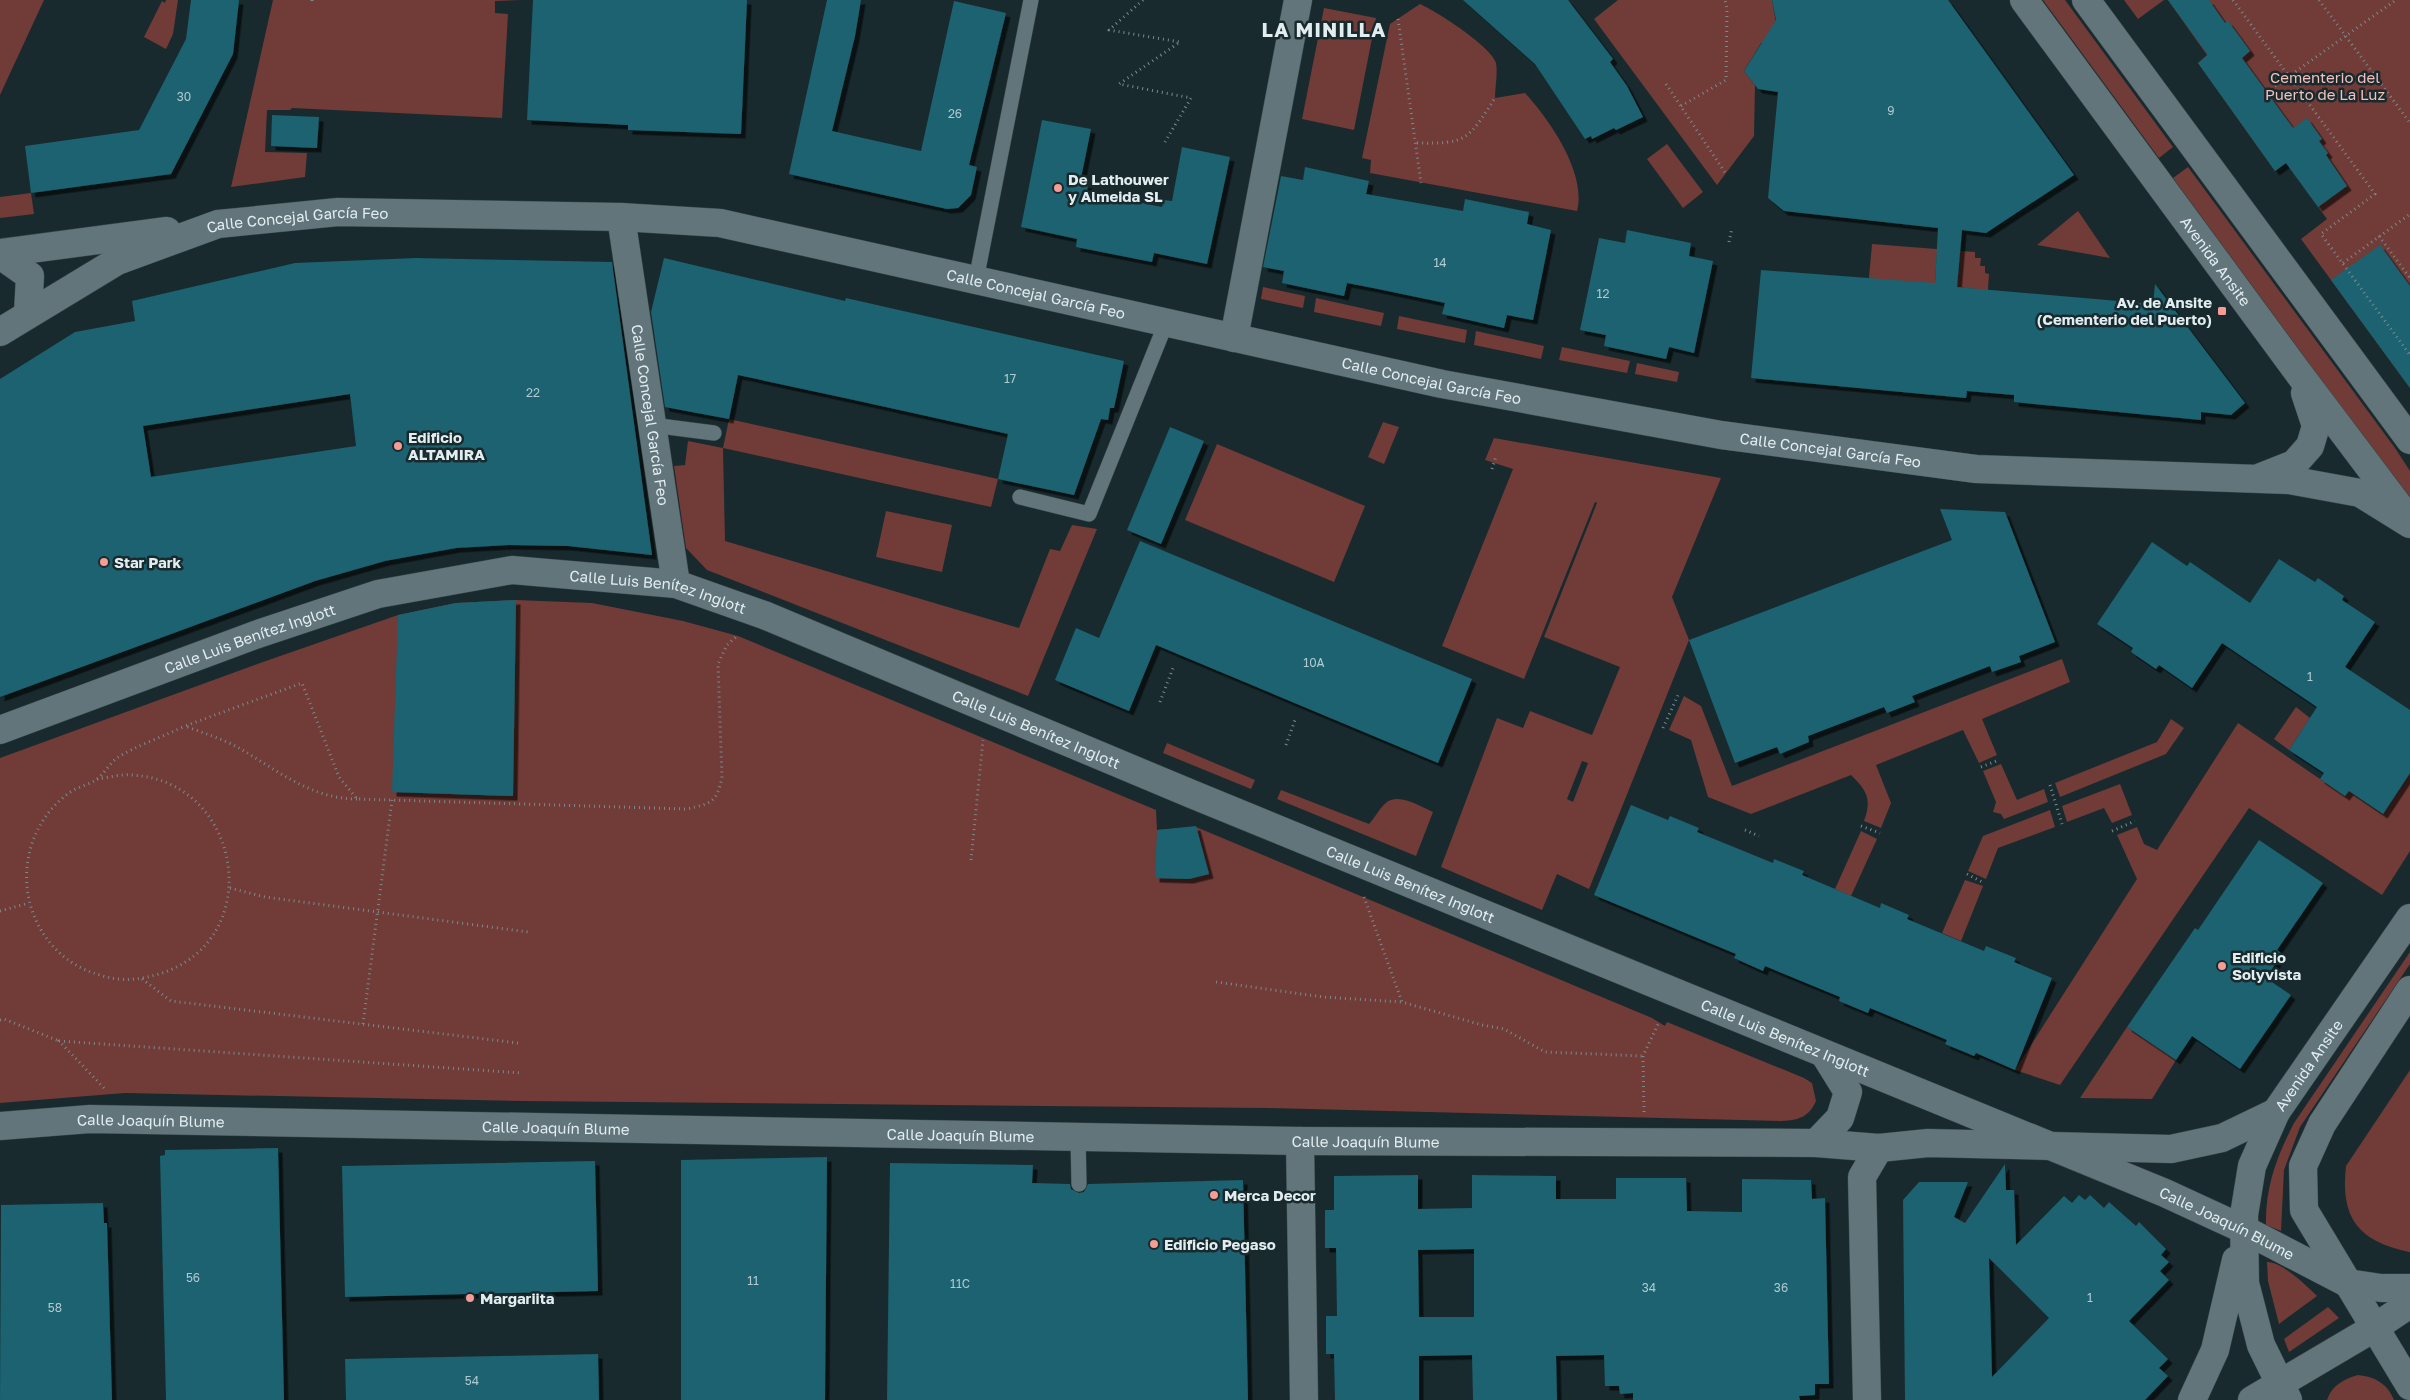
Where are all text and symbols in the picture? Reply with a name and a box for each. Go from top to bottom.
district label: LA MINILLA [1262,17,1387,41]
park label: Cementerio del Puerto de La Luz [2265,68,2385,103]
house number: 30 [177,89,191,104]
house number: 9 [1887,103,1895,118]
house number: 26 [948,106,962,121]
place label: De Lathouwer y Almeida SL [1068,170,1169,205]
marker: De Lathouwer y Almeida SL [1052,182,1064,194]
street label: Calle Concejal García Feo [204,203,389,237]
street label: Avenida Ansite [2177,213,2255,310]
house number: 14 [1433,255,1447,270]
street label: Calle Concejal García Feo [945,265,1127,322]
house number: 12 [1597,286,1609,301]
place label: Av. de Ansite (Cementerio del Puerto) [2037,293,2212,328]
marker: Av. de Ansite (Cementerio del Puerto) [2216,305,2228,317]
street label: Calle Concejal García Feo [628,323,673,507]
street label: Calle Concejal García Feo [1340,353,1523,407]
house number: 17 [1004,371,1016,386]
house number: 22 [526,385,540,400]
place label: Edificio ALTAMIRA [408,428,485,463]
street label: Calle Concejal García Feo [1739,429,1922,471]
marker: Edificio ALTAMIRA [392,440,404,452]
place label: Star Park [114,553,182,571]
marker: Star Park [98,556,110,568]
street label: Calle Luis Benítez Inglott [569,566,749,617]
street label: Calle Luis Benítez Inglott [161,600,338,677]
house number: 10A [1303,655,1325,670]
house number: 1 [2307,669,2313,684]
street label: Calle Luis Benítez Inglott [950,686,1123,772]
street label: Calle Luis Benítez Inglott [1324,841,1498,926]
place label: Edificio Solyvista [2232,948,2302,983]
marker: Edificio Solyvista [2216,960,2228,972]
street label: Calle Luis Benítez Inglott [1698,995,1872,1080]
street label: Avenida Ansite [2271,1016,2346,1114]
street label: Calle Joaquín Blume [76,1110,225,1130]
street label: Calle Joaquín Blume [482,1117,630,1138]
street label: Calle Joaquín Blume [887,1124,1035,1145]
street label: Calle Joaquín Blume [1291,1132,1440,1151]
street label: Calle Joaquín Blume [2157,1183,2298,1263]
place label: Merca Decor [1224,1186,1316,1204]
marker: Merca Decor [1208,1189,1220,1201]
place label: Edificio Pegaso [1164,1235,1276,1253]
marker: Edificio Pegaso [1148,1238,1160,1250]
house number: 56 [186,1270,200,1285]
house number: 11 [747,1273,759,1288]
house number: 11C [950,1276,970,1291]
house number: 34 [1642,1280,1656,1295]
house number: 36 [1774,1280,1788,1295]
place label: Margariita [480,1289,555,1307]
house number: 1 [2087,1290,2093,1305]
marker: Margariita [464,1292,476,1304]
house number: 58 [48,1300,62,1315]
house number: 54 [465,1373,479,1388]

